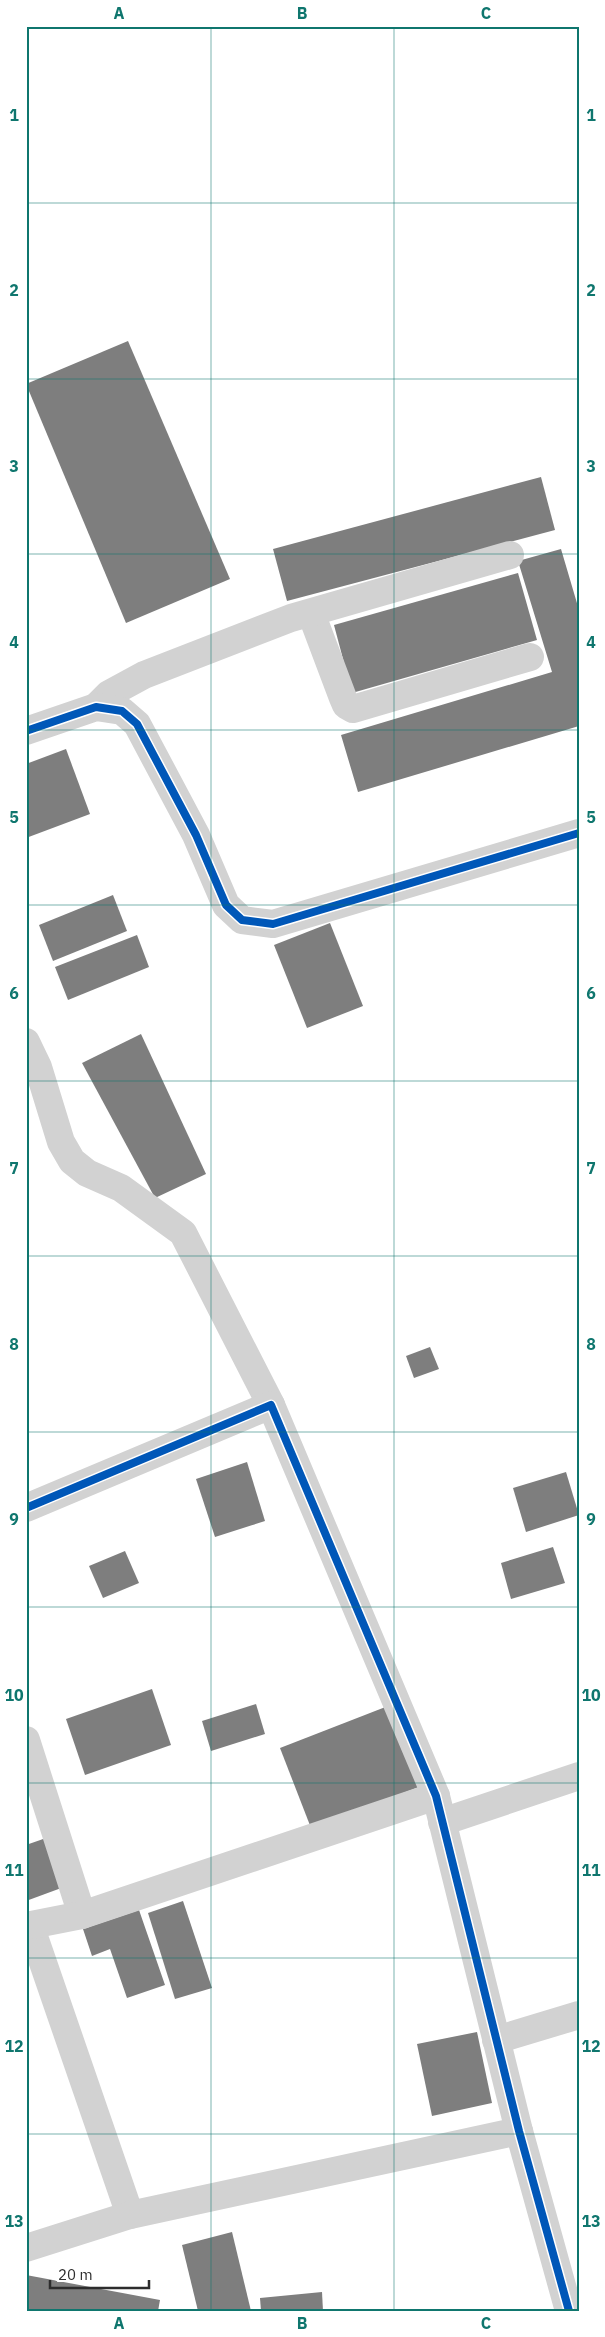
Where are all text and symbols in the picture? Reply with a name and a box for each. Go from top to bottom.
text: A [114,3,125,23]
text: B [297,3,308,23]
text: C [481,3,491,23]
text: 1 [9,105,19,125]
text: 1 [586,105,596,125]
text: 2 [9,280,19,300]
text: 2 [586,280,596,300]
text: 3 [9,456,19,476]
text: 3 [586,456,596,476]
text: 4 [9,632,19,652]
text: 4 [586,632,596,652]
text: 5 [9,807,19,827]
text: 5 [586,807,596,827]
text: 6 [9,983,19,1003]
text: 6 [586,983,596,1003]
text: 7 [9,1158,19,1178]
text: 7 [586,1158,596,1178]
text: 8 [9,1334,19,1354]
text: 8 [586,1334,596,1354]
text: 9 [9,1509,19,1529]
text: 9 [586,1509,596,1529]
text: 10 [4,1685,24,1705]
text: 10 [581,1685,601,1705]
text: 11 [4,1860,24,1880]
text: 11 [581,1860,601,1880]
text: 12 [4,2036,24,2056]
text: 12 [581,2036,601,2056]
text: 13 [4,2211,24,2231]
text: 13 [581,2211,601,2231]
scale bar [50,2257,149,2289]
text: 20 m [58,2265,93,2284]
text: A [114,2313,125,2333]
text: B [297,2313,308,2333]
text: C [481,2313,491,2333]

